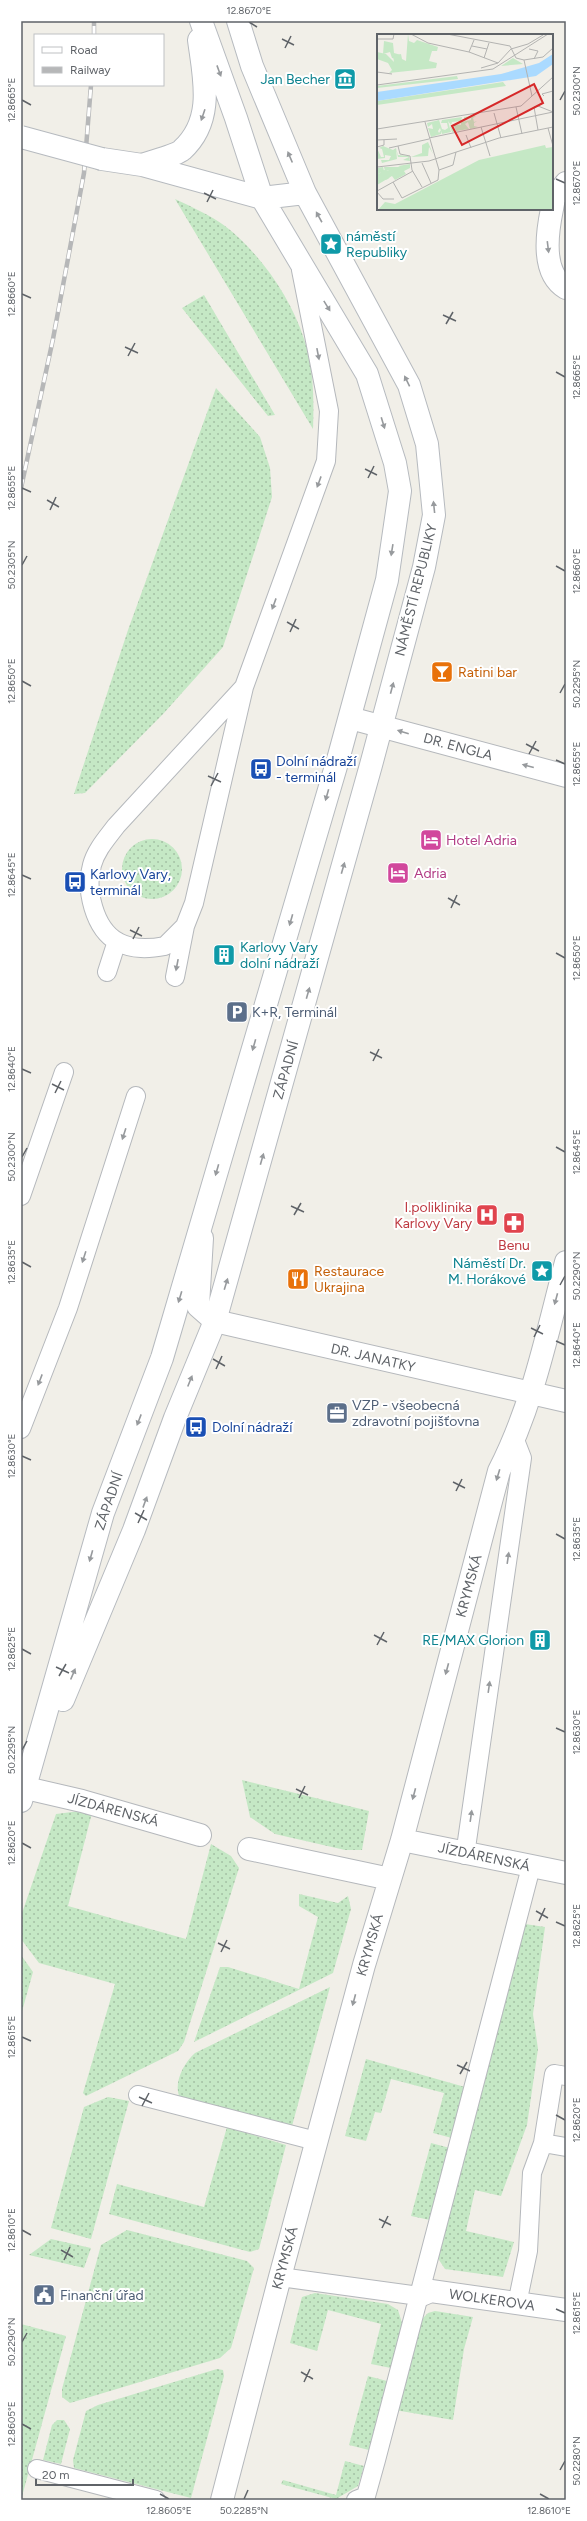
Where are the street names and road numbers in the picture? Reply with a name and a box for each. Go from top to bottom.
street label: NÁMĚSTÍ REPUBLIKY [391,522,441,658]
street label: DR. ENGLA [421,730,495,765]
street label: ZÁPADNÍ [270,1038,303,1101]
street label: DR. JANATKY [329,1340,417,1376]
street label: ZÁPADNÍ [91,1469,127,1532]
street label: KRYMSKÁ [452,1552,486,1619]
street label: JÍZDÁRENSKÁ [66,1790,161,1830]
street label: JÍZDÁRENSKÁ [436,1839,532,1875]
street label: KRYMSKÁ [353,1911,387,1978]
street label: KRYMSKÁ [268,2224,302,2291]
street label: WOLKEROVA [448,2286,537,2315]

